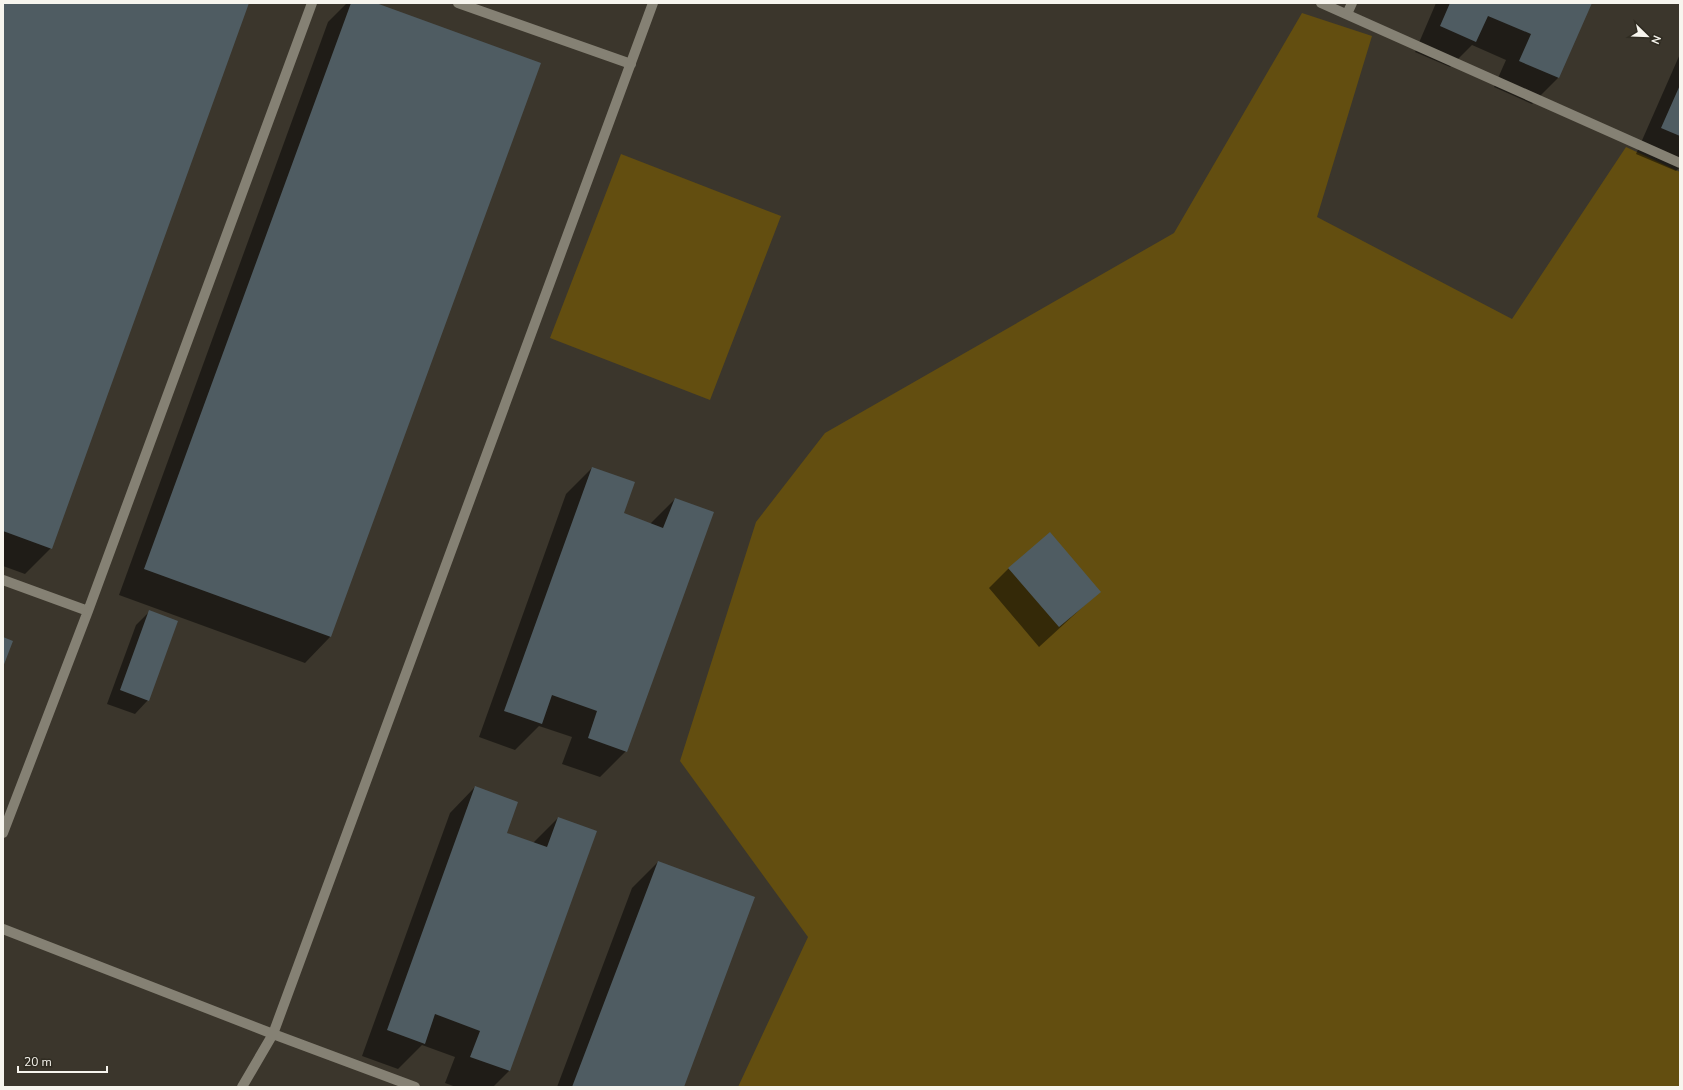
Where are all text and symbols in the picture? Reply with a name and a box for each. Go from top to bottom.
north arrow [1627,16,1667,56]
text: N [1647,33,1664,46]
scale bar [18,1048,107,1074]
text: 20 m [24,1054,52,1070]

